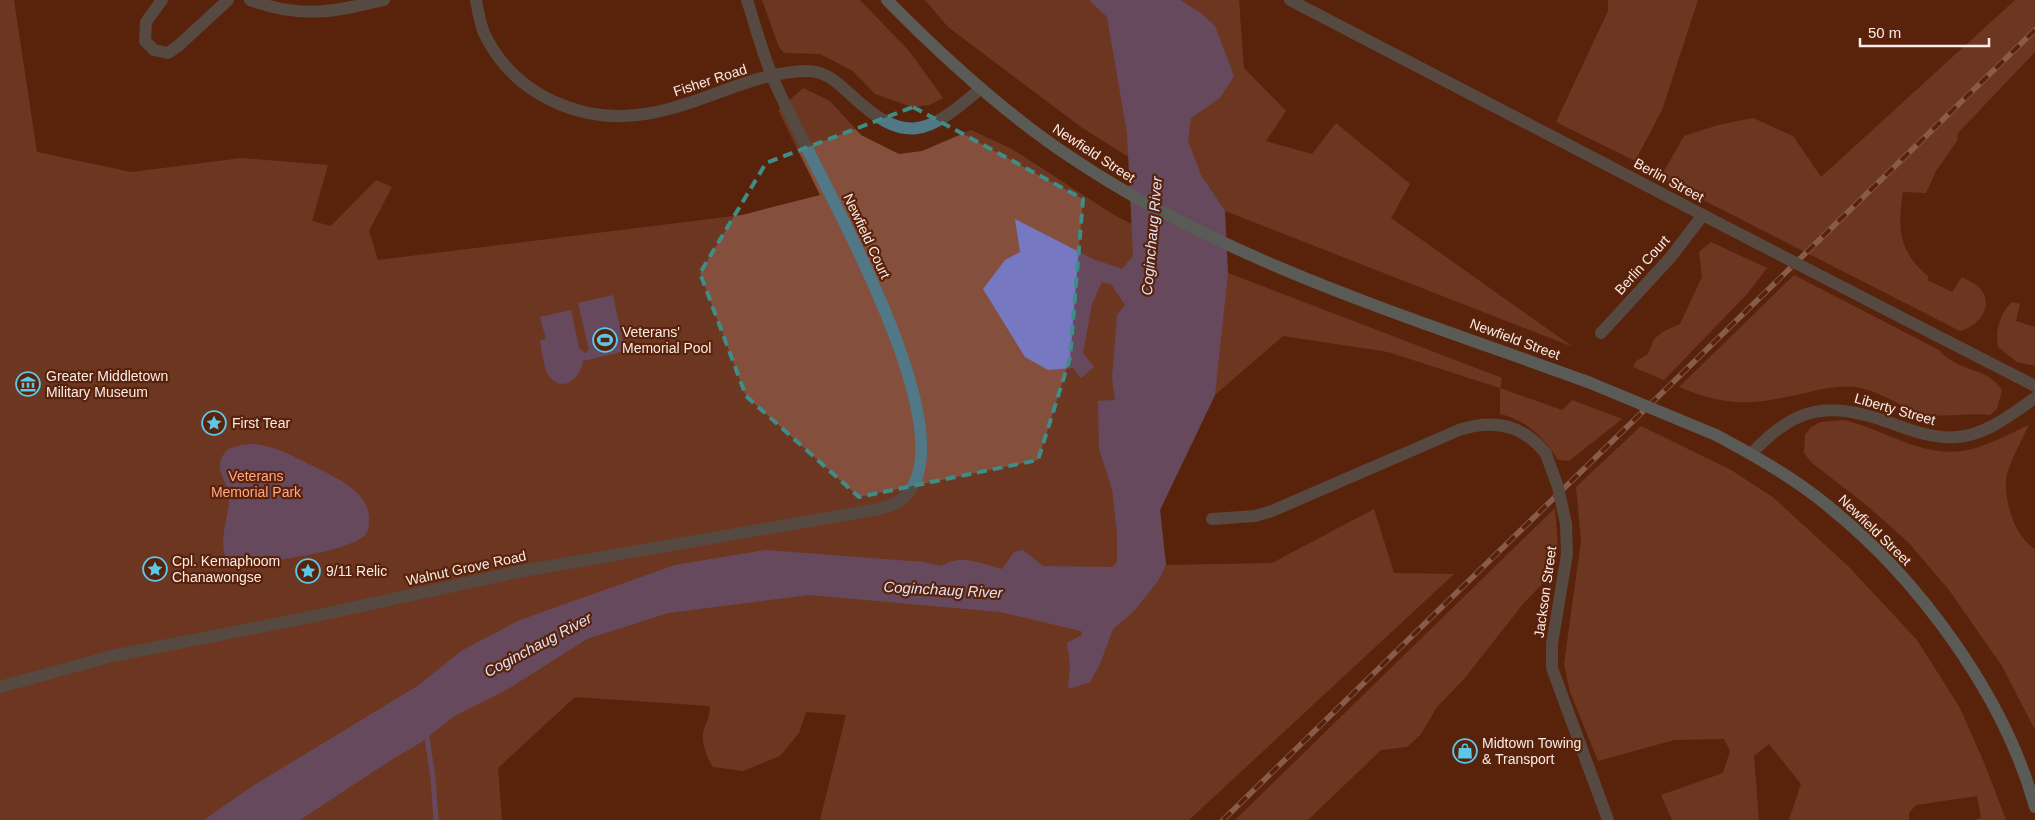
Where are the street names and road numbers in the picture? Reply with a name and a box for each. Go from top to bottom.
street label: Fisher Road [671,61,749,99]
street label: Newfield Street [1050,120,1138,186]
street label: Berlin Street [1631,155,1707,205]
street label: Newfield Court [840,191,894,281]
street label: Berlin Court [1611,232,1673,298]
street label: Newfield Street [1468,315,1562,363]
street label: Liberty Street [1853,390,1937,428]
street label: Newfield Street [1835,491,1915,569]
street label: Jackson Street [1531,545,1559,639]
street label: Walnut Grove Road [404,547,528,589]

